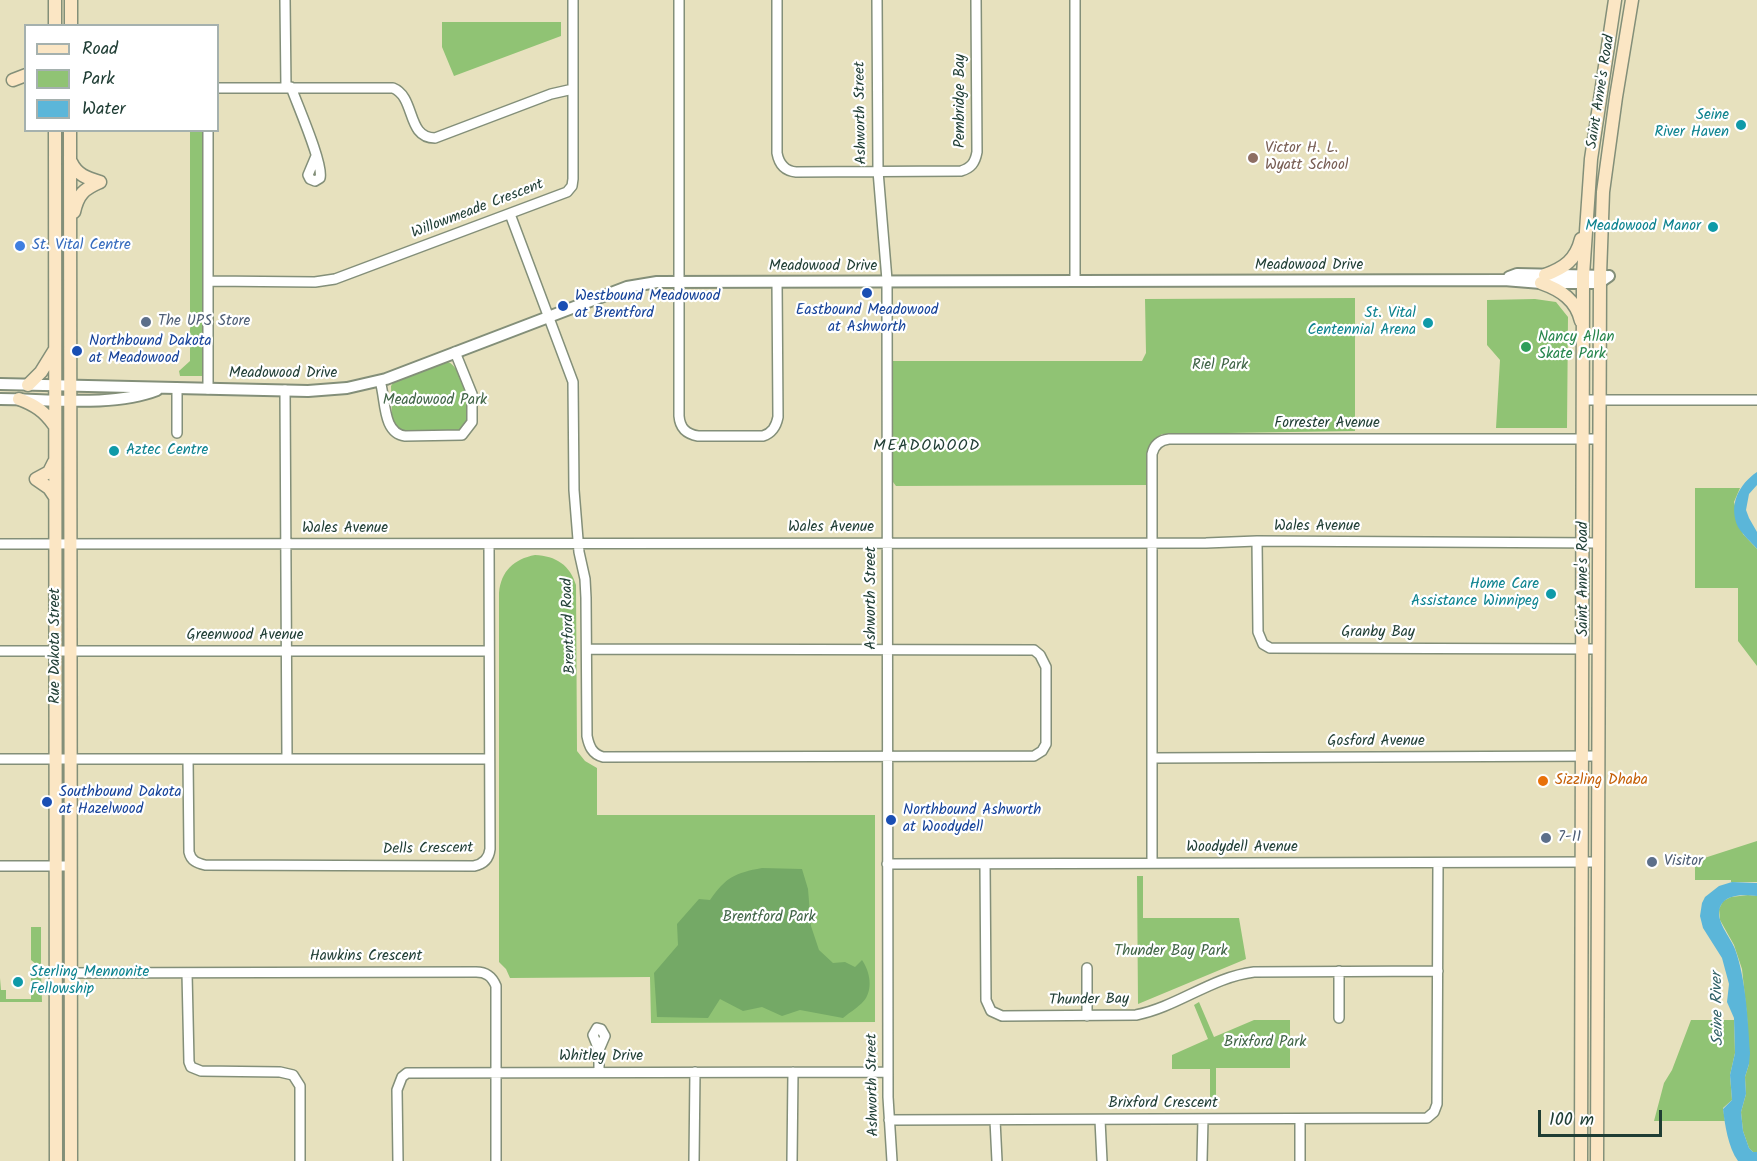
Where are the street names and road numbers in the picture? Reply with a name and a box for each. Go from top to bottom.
street label: Saint Anne's Road [1584,34,1620,150]
street label: Pembridge Bay [952,54,970,148]
street label: Ashworth Street [852,61,872,165]
street label: Willowmeade Crescent [410,177,546,243]
street label: Meadowood Drive [1255,257,1363,275]
street label: Meadowood Drive [769,258,877,276]
street label: Meadowood Drive [229,365,337,383]
street label: Forrester Avenue [1274,415,1380,433]
street label: Wales Avenue [1274,518,1360,536]
street label: Wales Avenue [788,519,874,537]
street label: Wales Avenue [302,520,388,538]
street label: Saint Anne's Road [1575,522,1593,636]
street label: Ashworth Street [863,546,881,650]
street label: Brentford Road [559,578,581,674]
street label: Rue Dakota Street [47,588,65,704]
street label: Granby Bay [1341,624,1415,642]
street label: Greenwood Avenue [187,627,303,645]
street label: Gosford Avenue [1327,733,1425,751]
street label: Woodydell Avenue [1186,839,1298,857]
street label: Dells Crescent [383,840,473,860]
street label: Hawkins Crescent [310,948,422,966]
street label: Thunder Bay [1049,991,1129,1011]
street label: Ashworth Street [864,1033,884,1137]
street label: Whitley Drive [559,1048,643,1066]
street label: Brixford Crescent [1108,1095,1218,1113]

